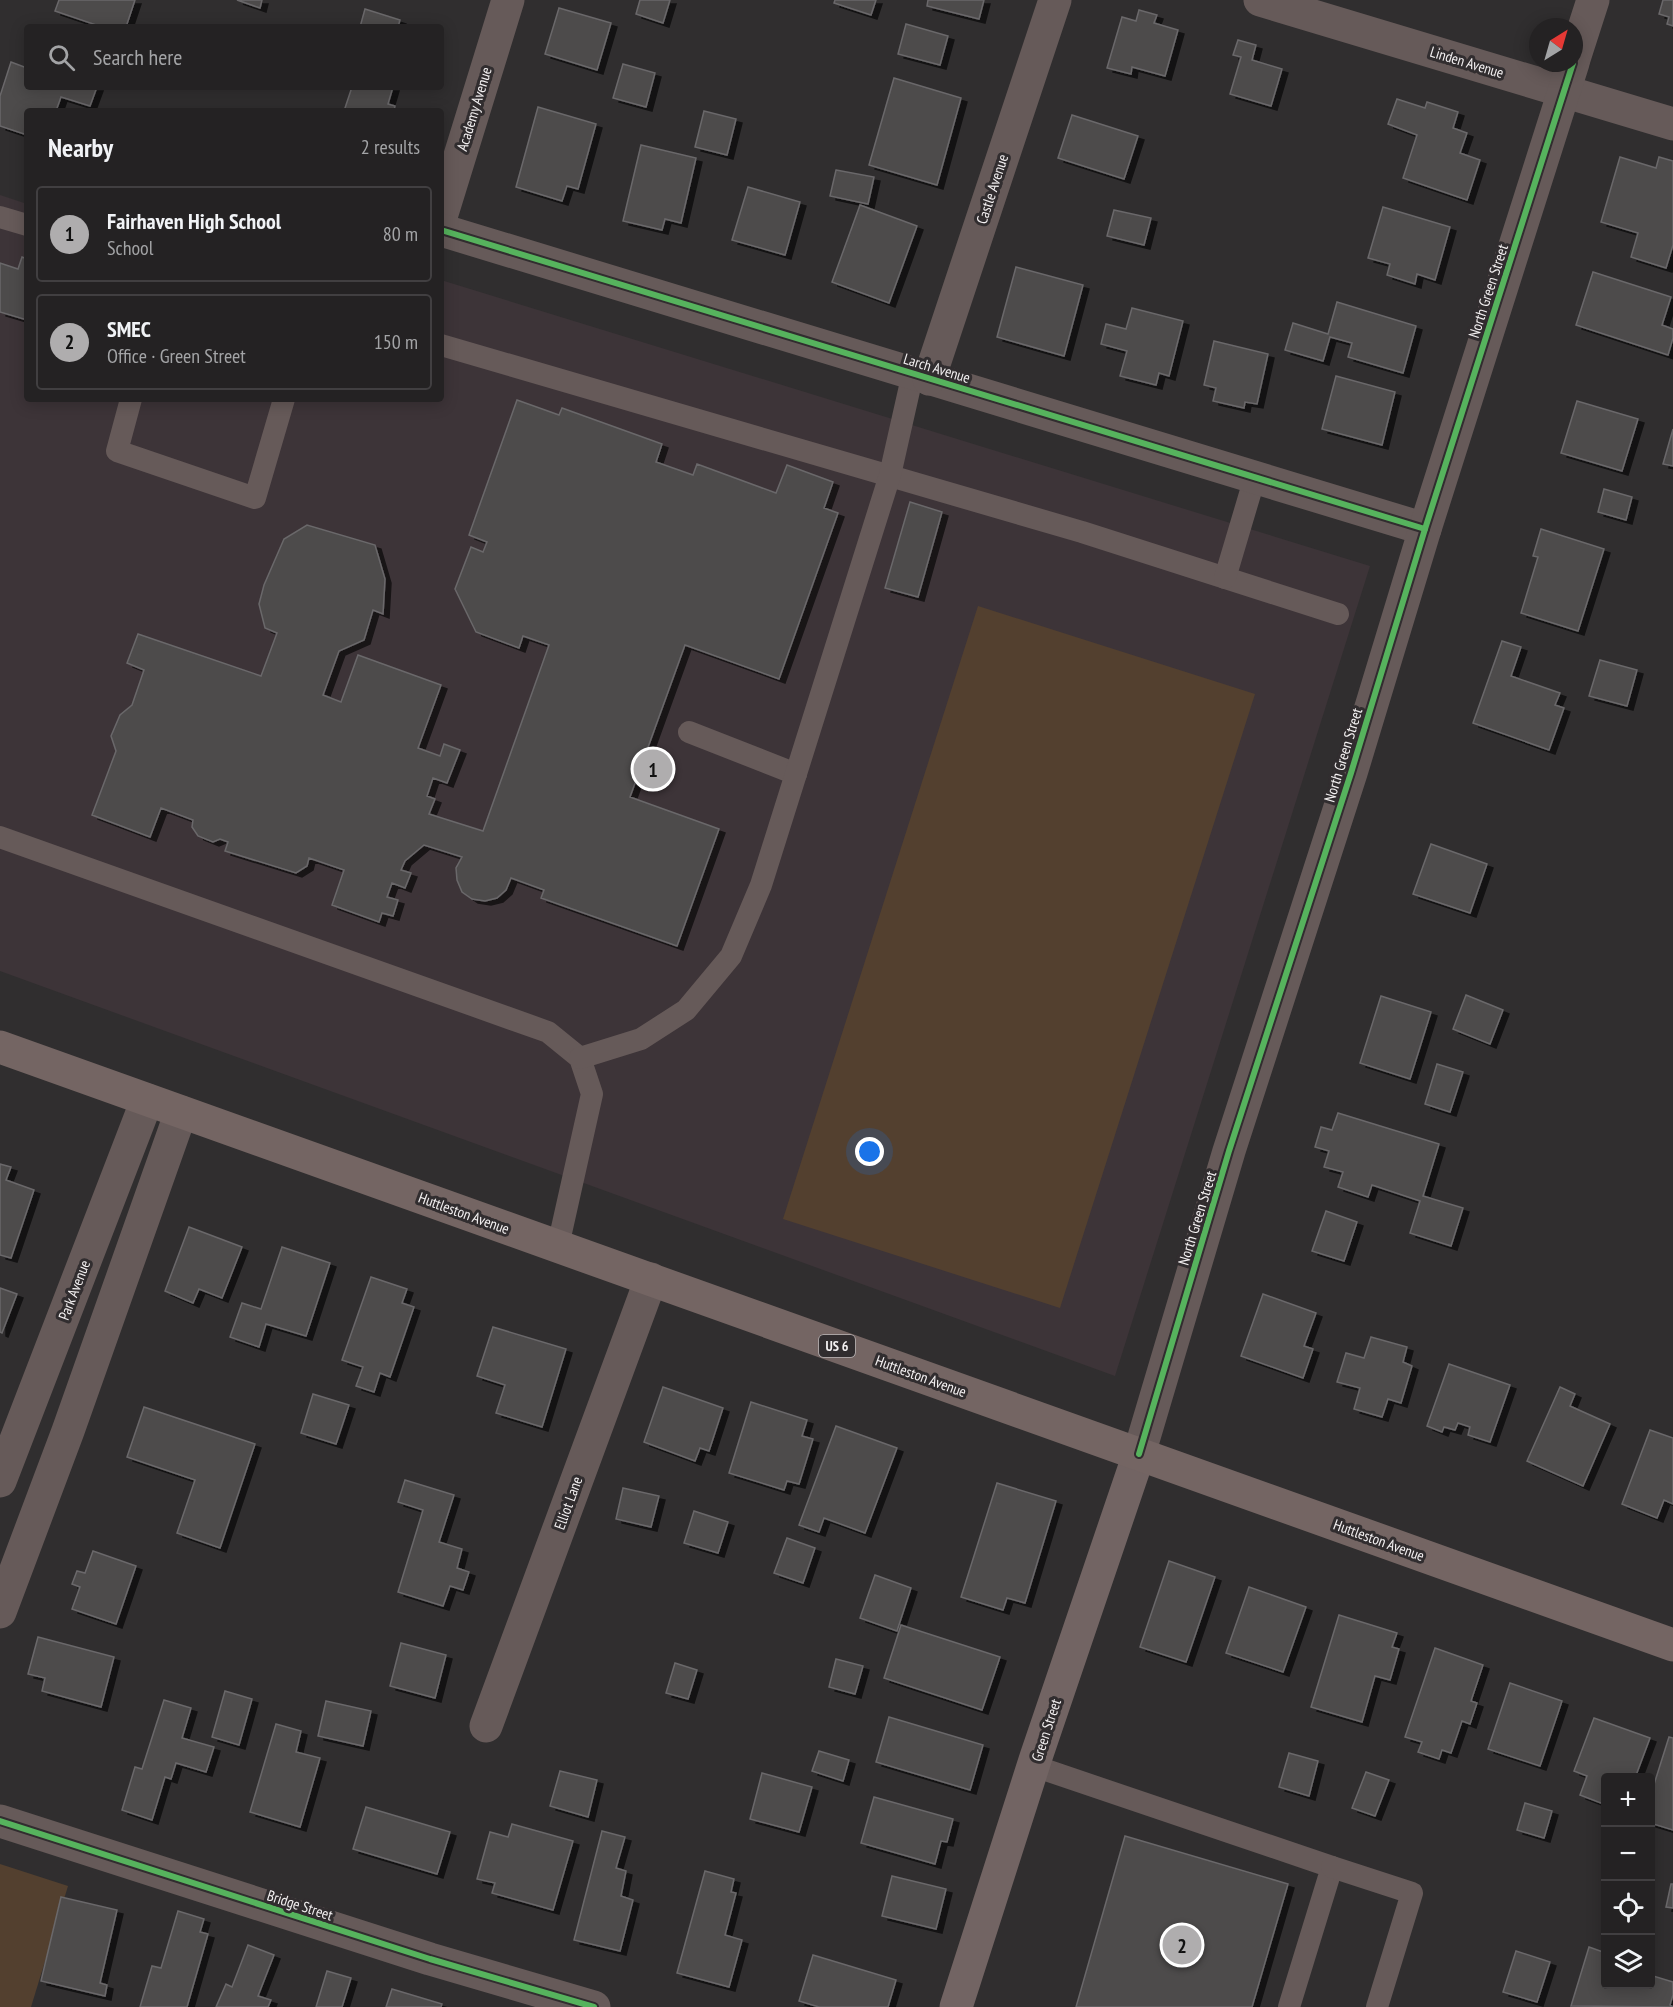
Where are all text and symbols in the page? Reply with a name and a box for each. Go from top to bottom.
north arrow [1529,18,1583,72]
search box [24,24,444,90]
icon: search [45,41,78,74]
street label: Linden Avenue [1428,42,1506,82]
text: Search here [93,43,182,71]
street label: Academy Avenue [452,65,496,153]
text: Nearby [48,131,113,164]
text: 2 results [361,134,420,160]
street label: Castle Avenue [972,152,1012,226]
text: Fairhaven High School [107,207,281,235]
text: 1 [65,221,74,247]
text: 80 m [383,221,418,247]
text: School [107,235,153,261]
street label: North Green Street [1464,242,1512,340]
text: SMEC [107,315,151,343]
text: 2 [65,329,74,355]
text: 150 m [374,329,418,355]
text: Office · Green Street [107,343,246,369]
street label: Larch Avenue [901,349,973,387]
street label: North Green Street [1320,706,1366,804]
pin: 1 [634,746,672,792]
your location [855,1137,884,1166]
street label: North Green Street [1174,1169,1220,1267]
street label: Huttleston Avenue [416,1188,512,1238]
street label: Park Avenue [54,1257,94,1323]
road number: US 6 [819,1335,855,1357]
street label: Huttleston Avenue [873,1351,969,1401]
street label: Elliot Lane [550,1474,586,1532]
street label: Huttleston Avenue [1331,1515,1427,1565]
street label: Green Street [1027,1696,1065,1764]
map controls [1601,1773,1655,1989]
button: + [1601,1773,1655,1827]
button: − [1601,1827,1655,1881]
button: locate [1601,1881,1655,1935]
street label: Bridge Street [265,1885,335,1925]
pin: 2 [1162,1922,1202,1968]
button: layers [1601,1935,1655,1989]

